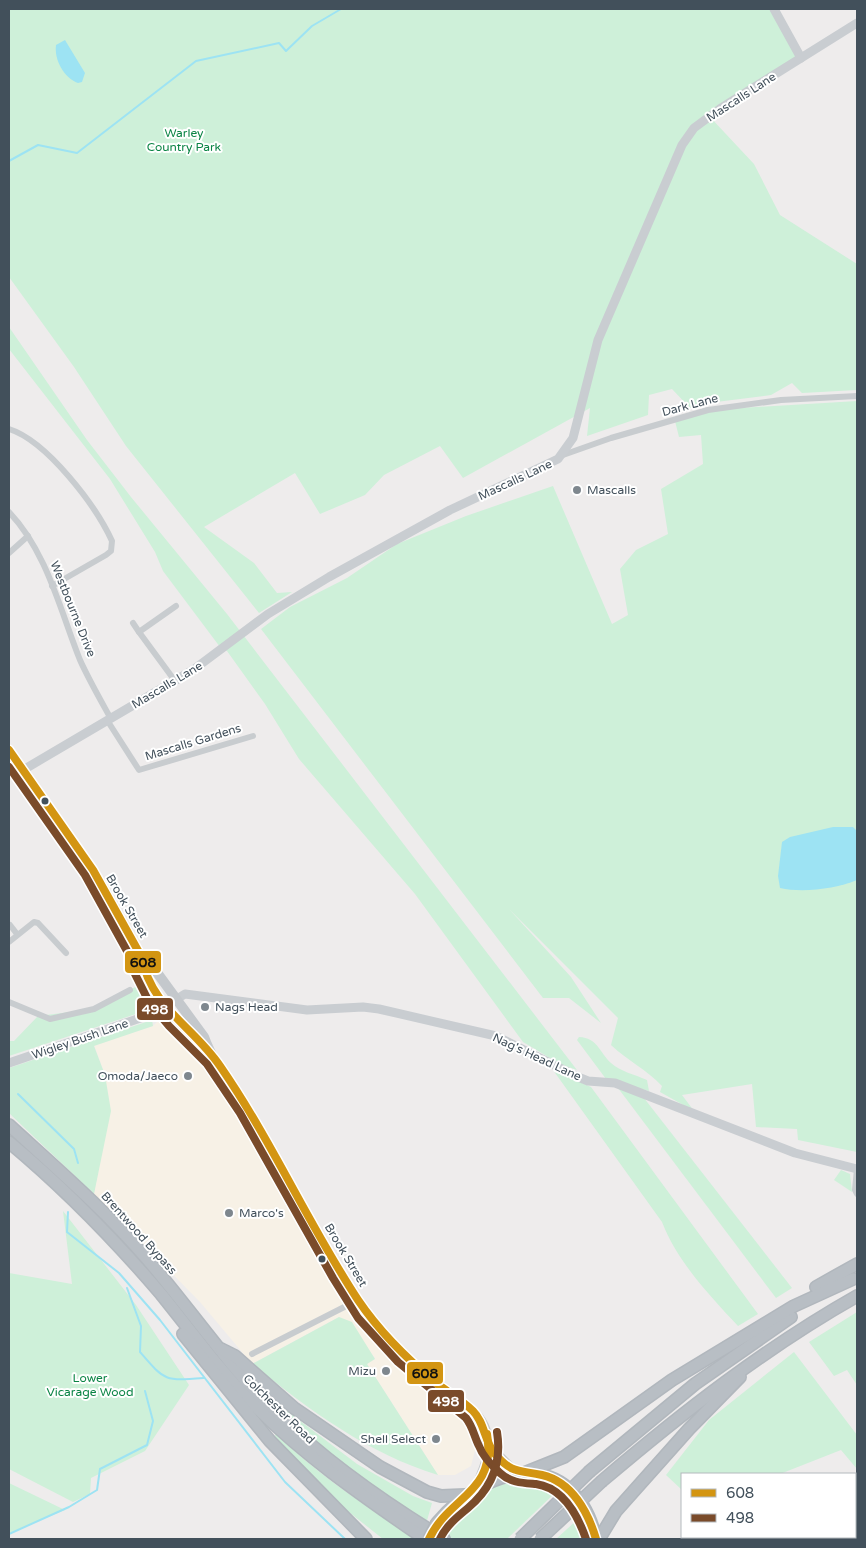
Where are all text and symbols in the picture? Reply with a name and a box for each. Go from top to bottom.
street label: Mascalls Lane [704,69,778,125]
park label: Warley Country Park [147,126,222,154]
street label: Dark Lane [660,391,720,419]
street label: Mascalls Lane [476,457,554,503]
place label: Mascalls [587,483,636,497]
marker: Mascalls [571,484,583,496]
street label: Westbourne Drive [47,559,99,659]
street label: Mascalls Lane [129,658,205,712]
street label: Mascalls Gardens [143,721,243,763]
unlabelled marker [40,796,50,806]
street label: Brook Street [103,872,151,941]
line badge: 608 [124,950,162,974]
text: 608 [130,954,156,971]
line badge: 498 [136,997,174,1021]
place label: Nags Head [215,1000,278,1014]
text: 498 [142,1001,168,1018]
marker: Nags Head [199,1001,211,1013]
street label: Wigley Bush Lane [30,1016,130,1062]
street label: Nag's Head Lane [490,1030,584,1084]
place label: Omoda/Jaeco [98,1069,178,1083]
marker: Omoda/Jaeco [182,1070,194,1082]
street label: Brentwood Bypass [98,1189,180,1277]
place label: Marco's [239,1206,284,1220]
marker: Marco's [223,1207,235,1219]
street label: Brook Street [322,1221,371,1289]
unlabelled marker [317,1254,327,1264]
line badge: 608 [406,1361,444,1385]
place label: Mizu [348,1364,376,1378]
marker: Mizu [380,1365,392,1377]
text: 608 [412,1365,438,1382]
park label: Lower Vicarage Wood [47,1371,133,1399]
street label: Colchester Road [240,1371,318,1447]
line badge: 498 [427,1389,465,1413]
text: 498 [433,1393,459,1410]
place label: Shell Select [361,1432,426,1446]
marker: Shell Select [430,1433,442,1445]
legend [681,1473,856,1538]
text: 608 [726,1484,754,1502]
text: 498 [726,1509,754,1527]

